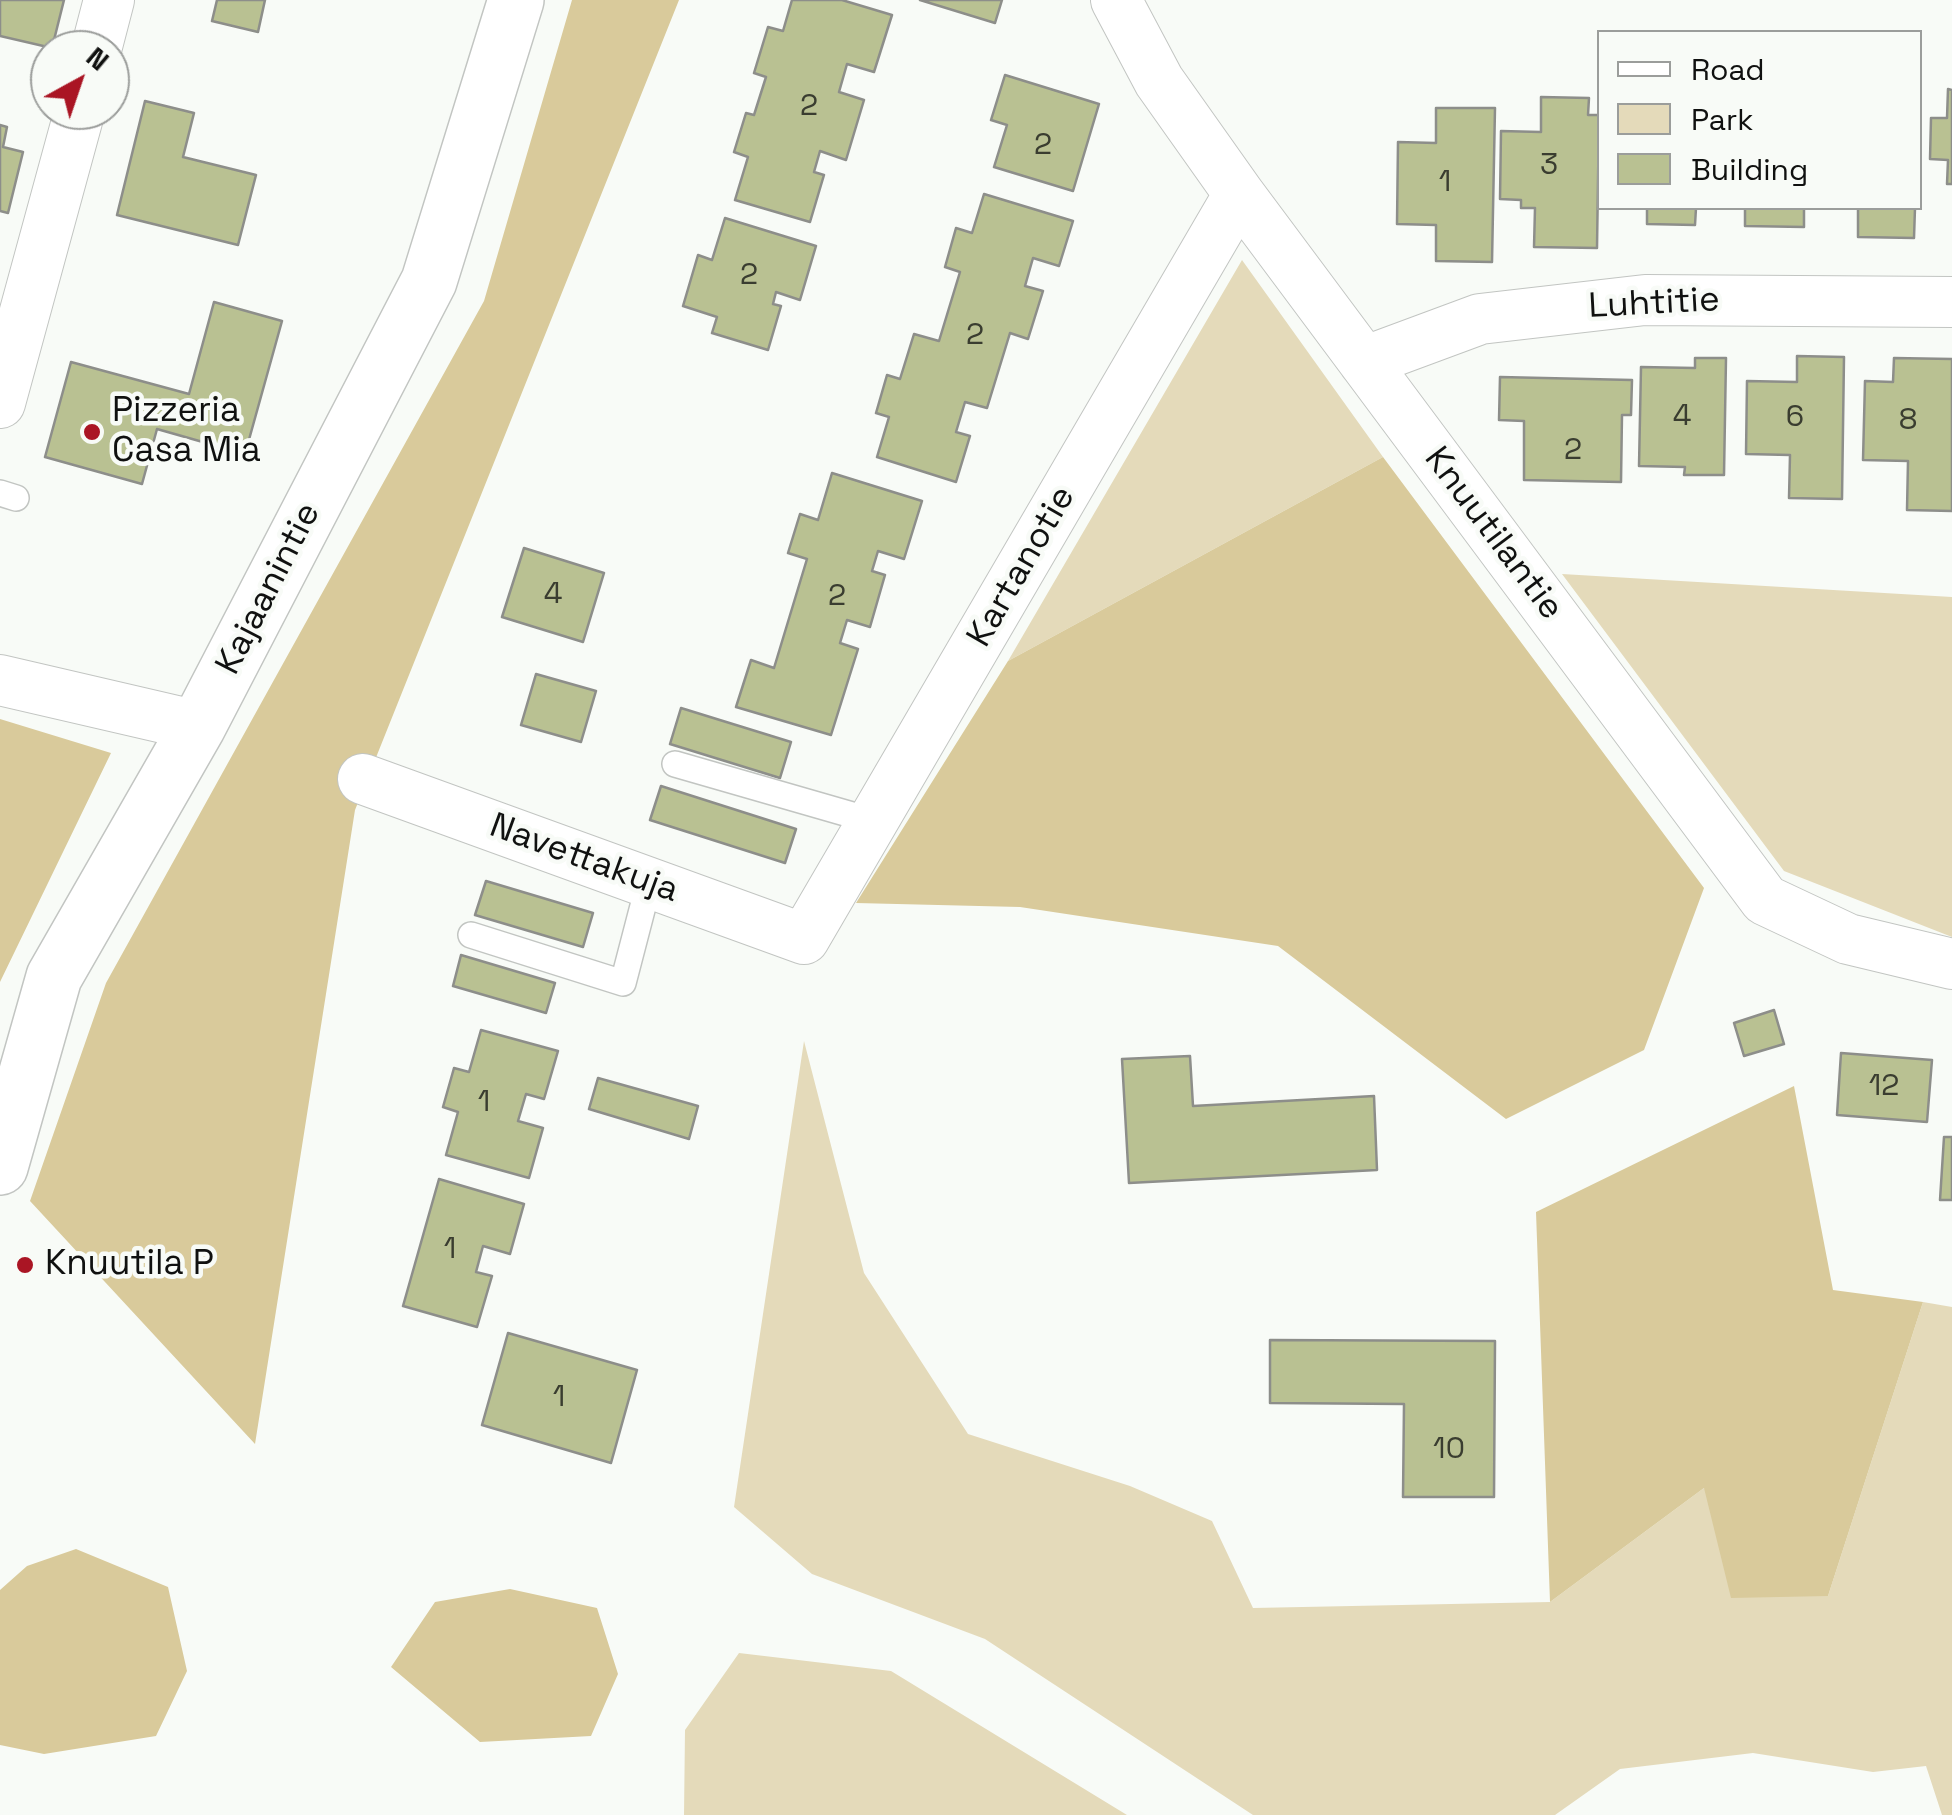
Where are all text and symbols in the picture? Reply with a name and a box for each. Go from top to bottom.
north arrow [30,30,130,130]
legend [1597,30,1922,210]
text: N [79,39,117,78]
text: Road [1691,50,1765,89]
house number: 2 [800,89,818,125]
text: Park [1691,100,1753,139]
house number: 2 [1034,128,1052,164]
house number: 3 [1540,148,1558,184]
text: Building [1691,150,1808,189]
house number: 1 [1439,165,1451,201]
house number: 2 [740,258,758,294]
street label: Luhtitie [1587,280,1721,328]
house number: 2 [966,318,984,354]
place label: Pizzeria Casa Mia [112,391,261,473]
house number: 4 [1673,399,1691,435]
house number: 6 [1786,400,1804,436]
house number: 8 [1899,403,1917,439]
marker: Pizzeria Casa Mia [81,421,103,443]
house number: 2 [1564,433,1582,469]
street label: Knuutilantie [1415,439,1571,629]
street label: Kartanotie [959,479,1085,655]
street label: Kajaanintie [208,496,330,682]
house number: 4 [544,577,562,613]
house number: 2 [828,579,846,615]
street label: Navettakuja [484,805,684,913]
house number: 12 [1869,1069,1899,1105]
house number: 1 [478,1085,490,1121]
house number: 1 [444,1232,456,1268]
place label: Knuutila P [45,1244,214,1286]
marker: Knuutila P [14,1254,36,1276]
house number: 1 [553,1380,565,1416]
house number: 10 [1433,1432,1465,1468]

